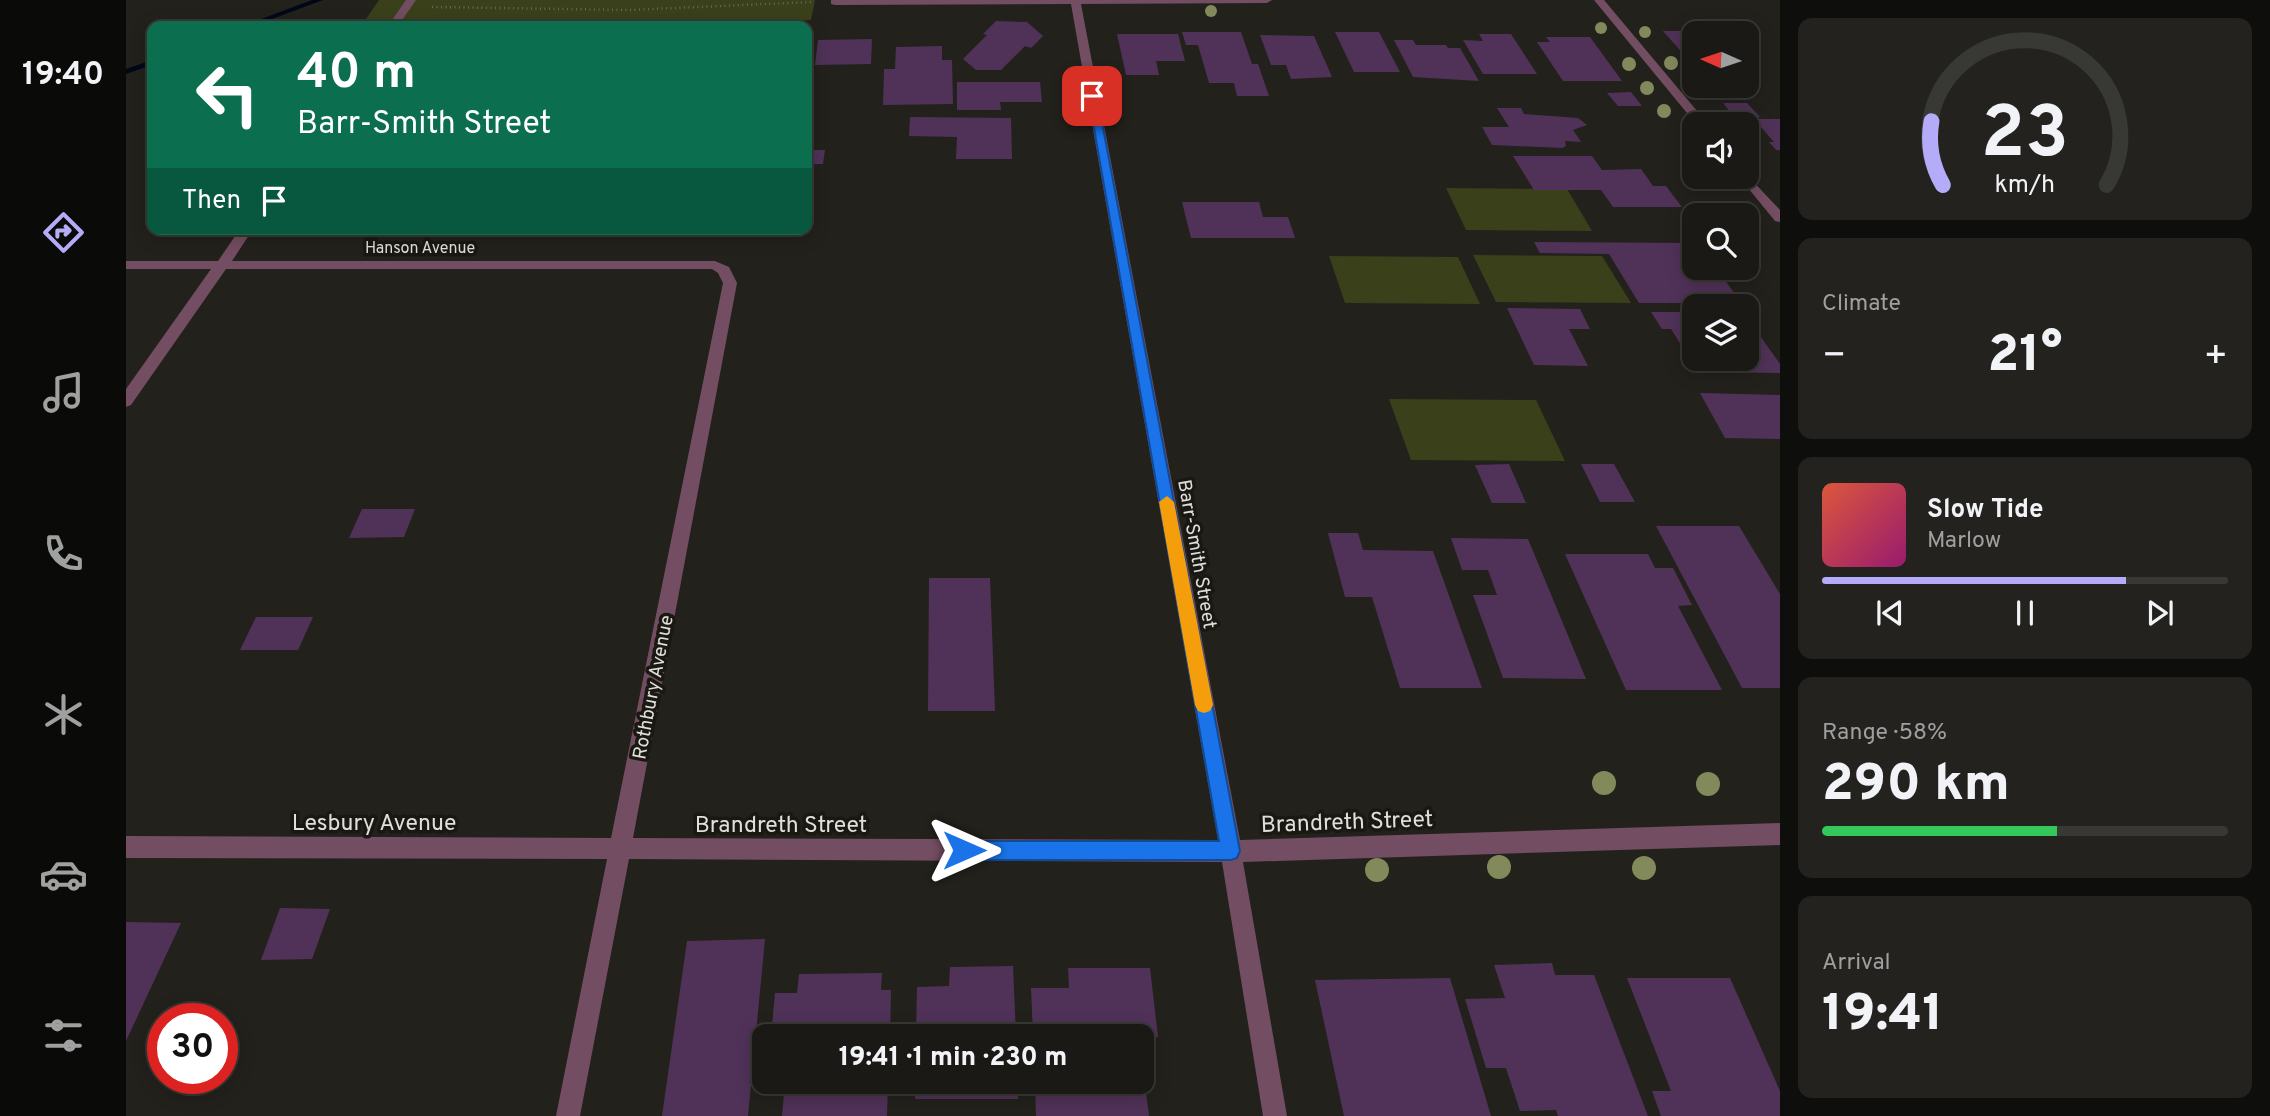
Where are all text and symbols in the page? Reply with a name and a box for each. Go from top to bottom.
north arrow [1682,21,1759,98]
map controls [1682,21,1759,371]
text: 40 m [297,44,416,106]
icon: left [182,49,273,140]
text: 19:40 [22,56,104,96]
pin [1062,66,1122,126]
icon: arrive [1073,77,1111,115]
text: 23 [1981,91,2069,183]
text: Barr-Smith Street [297,105,551,145]
button: sound [1682,112,1759,189]
text: km/h [1995,170,2055,202]
icon: arrive [255,182,293,220]
text: Then [182,185,241,218]
button: search [1682,203,1759,280]
icon: directions [39,208,88,257]
street label: Hanson Avenue [365,239,475,259]
text: Climate [1822,290,1901,319]
button: layers [1682,294,1759,371]
text: 21° [1988,324,2062,390]
text: − [1822,333,1847,382]
text: + [2203,333,2228,382]
icon: music [39,368,88,417]
street label: Barr-Smith Street [1171,478,1221,631]
text: Slow Tide [1927,494,2044,527]
text: Marlow [1927,527,2001,556]
icon: phone [39,529,88,578]
icon: previous [1871,594,1909,632]
icon: pause [2006,594,2044,632]
icon: next [2141,594,2179,632]
street label: Rothbury Avenue [628,613,680,762]
icon: climate [39,690,88,739]
text: Range · 58% [1822,719,1947,748]
text: 290 km [1822,753,2010,819]
street label: Brandreth Street [1260,806,1434,841]
street label: Lesbury Avenue [292,810,456,839]
street label: Brandreth Street [695,812,867,841]
position arrow [927,813,1001,887]
icon: car [39,850,88,899]
text: Arrival [1822,949,1891,978]
text: 19:41 [1822,983,1944,1049]
speed limit sign: 30 [147,1003,238,1094]
icon: filters [39,1011,88,1060]
text: 19:41 · 1 min · 230 m [839,1042,1067,1075]

